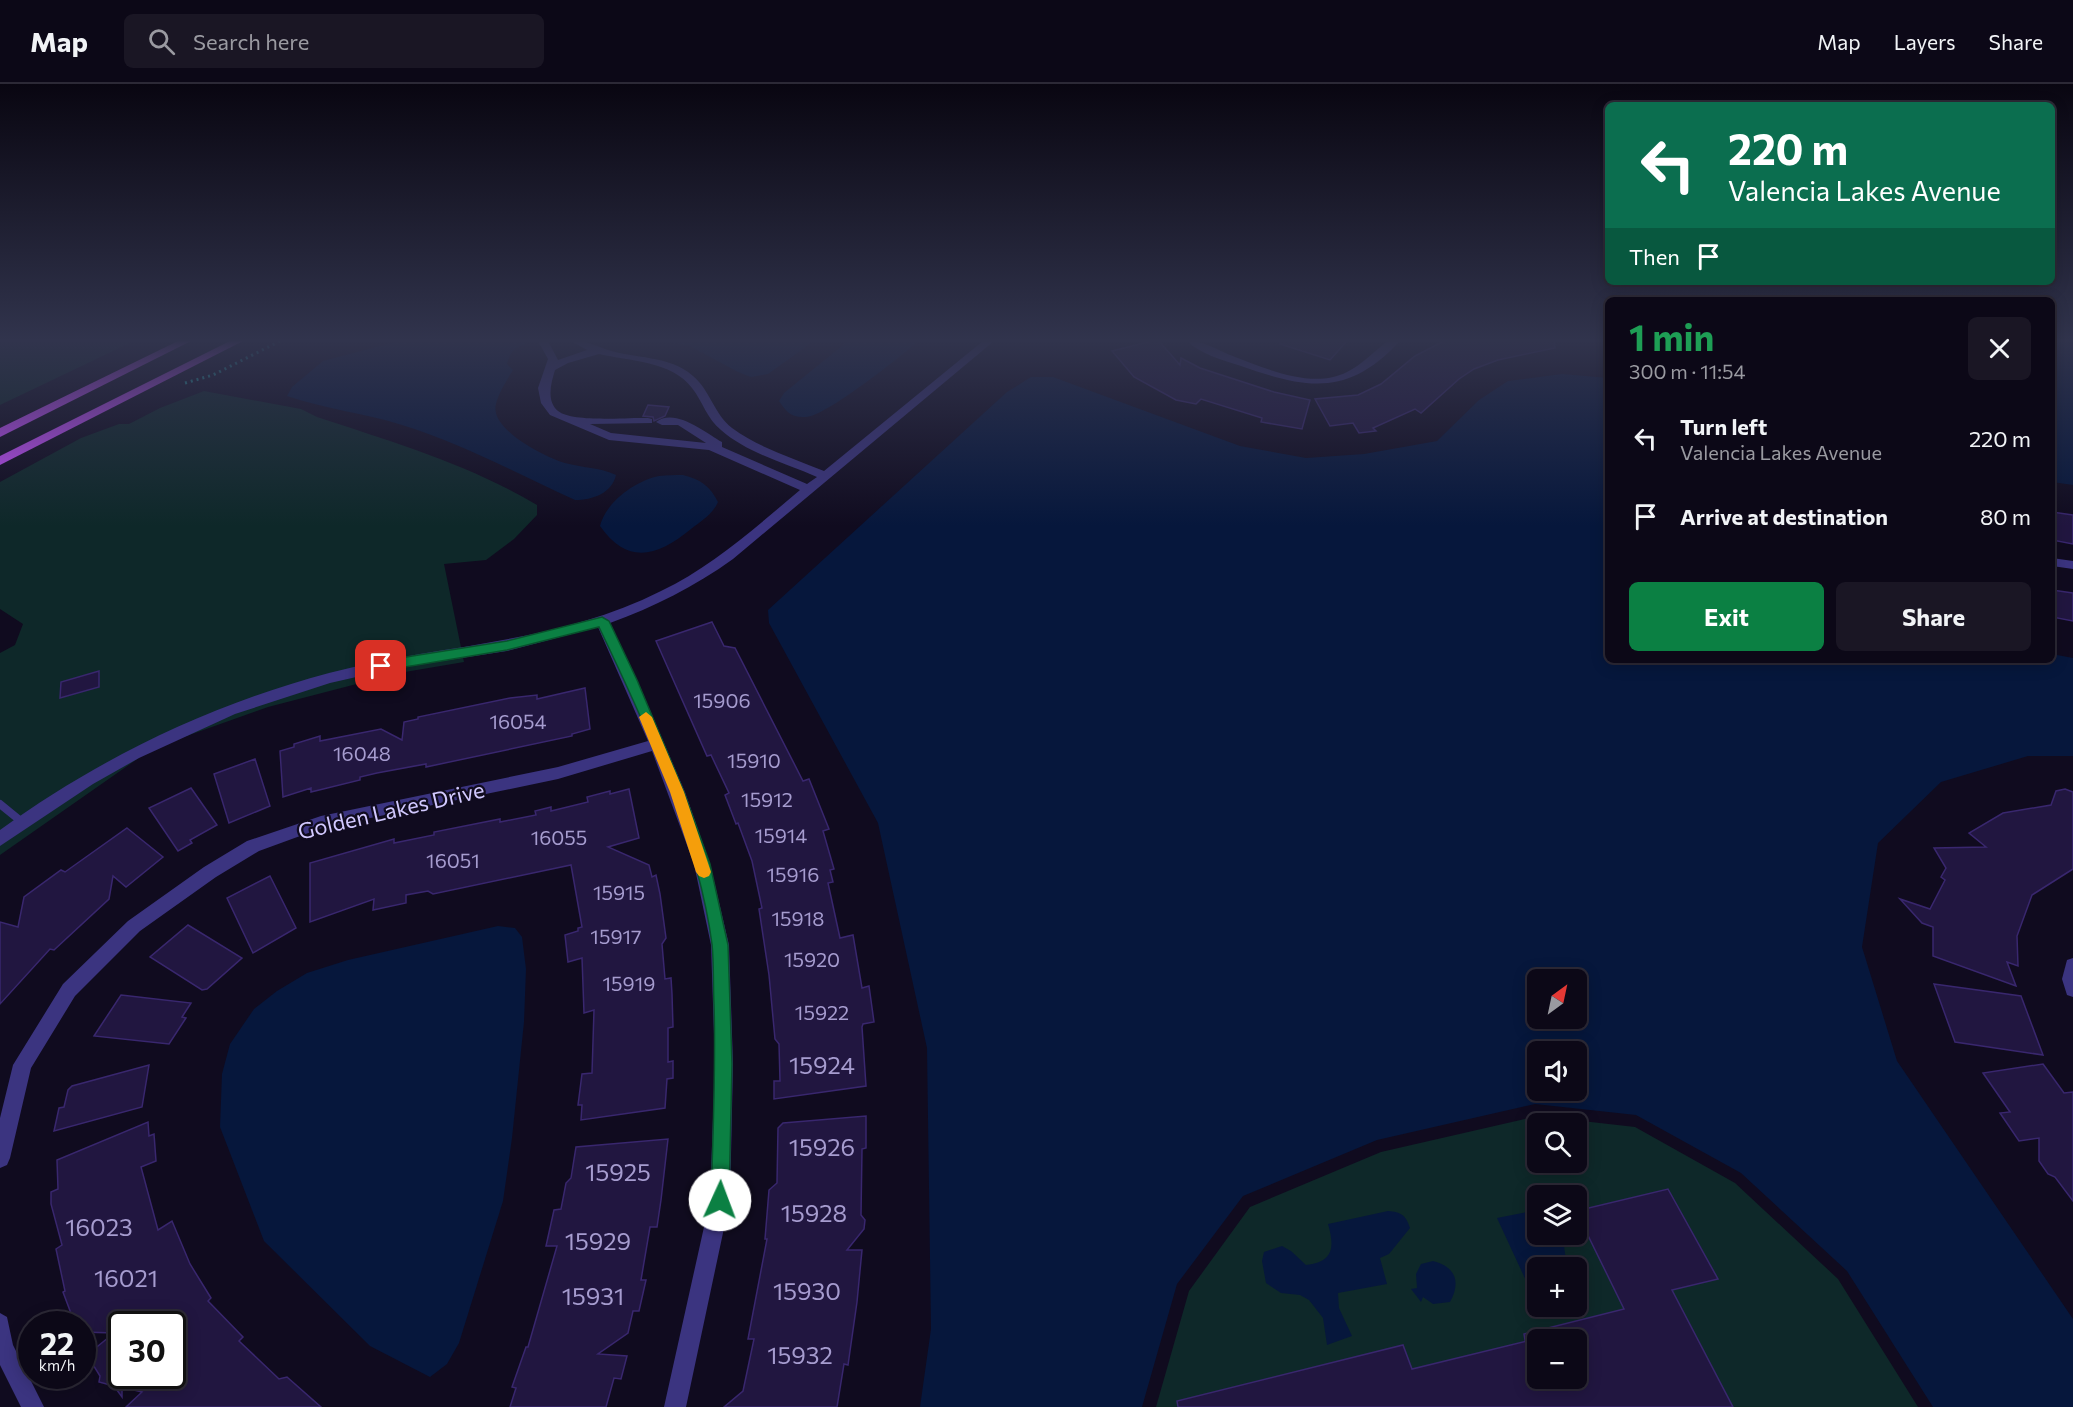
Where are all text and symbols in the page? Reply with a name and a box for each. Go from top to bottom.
search box [124,14,544,68]
text: Map [30,24,88,58]
icon: search [145,25,178,58]
text: Search here [193,28,309,55]
text: Map [1817,29,1861,54]
text: Layers [1894,29,1956,54]
text: Share [1989,29,2043,54]
text: 220 m [1728,122,1848,174]
icon: left [1629,126,1707,204]
text: Valencia Lakes Avenue [1728,174,2001,207]
icon: arrive [1692,240,1725,273]
text: Then [1629,243,1680,270]
text: 1 min [1629,314,1714,358]
button: close [1968,317,2031,380]
text: 300 m · 11:54 [1629,359,1745,383]
text: Turn left [1680,413,1767,440]
icon: left [1629,422,1662,455]
text: 220 m [1969,425,2031,452]
text: Valencia Lakes Avenue [1680,440,1882,464]
icon: arrive [1629,500,1662,533]
text: Arrive at destination [1680,503,1888,530]
text: 80 m [1980,503,2031,530]
button: Exit [1629,582,1824,651]
button: Share [1836,582,2031,651]
pin [355,640,406,691]
icon: arrive [364,649,397,682]
house number: 15906 [693,688,751,712]
house number: 16054 [489,709,547,733]
house number: 16048 [333,741,391,765]
house number: 15910 [727,748,781,772]
street label: Golden Lakes Drive [295,775,487,845]
house number: 15912 [741,787,793,811]
house number: 15914 [755,823,807,847]
house number: 16055 [531,825,587,849]
house number: 16051 [426,848,480,872]
house number: 15916 [767,862,819,886]
house number: 15915 [593,880,645,904]
house number: 15918 [772,906,824,930]
house number: 15917 [590,924,642,948]
house number: 15920 [784,947,840,971]
north arrow [1527,969,1587,1029]
map controls [1527,969,1587,1389]
house number: 15919 [603,971,655,995]
house number: 15922 [795,1000,849,1024]
button: sound [1527,1041,1587,1101]
house number: 15924 [789,1050,855,1079]
button: search [1527,1113,1587,1173]
house number: 15926 [789,1132,855,1161]
house number: 15925 [585,1157,651,1186]
position arrow [688,1168,752,1232]
button: layers [1527,1185,1587,1245]
house number: 15928 [781,1198,847,1227]
house number: 16023 [65,1212,133,1241]
house number: 15929 [565,1226,631,1255]
button: + [1527,1257,1587,1317]
house number: 16021 [94,1263,158,1292]
house number: 15930 [773,1276,841,1305]
house number: 15931 [562,1281,624,1310]
speed limit sign: 30 [108,1311,186,1389]
text: 22 [40,1324,74,1361]
button: − [1527,1329,1587,1389]
house number: 15932 [767,1340,833,1369]
text: km/h [39,1356,75,1374]

